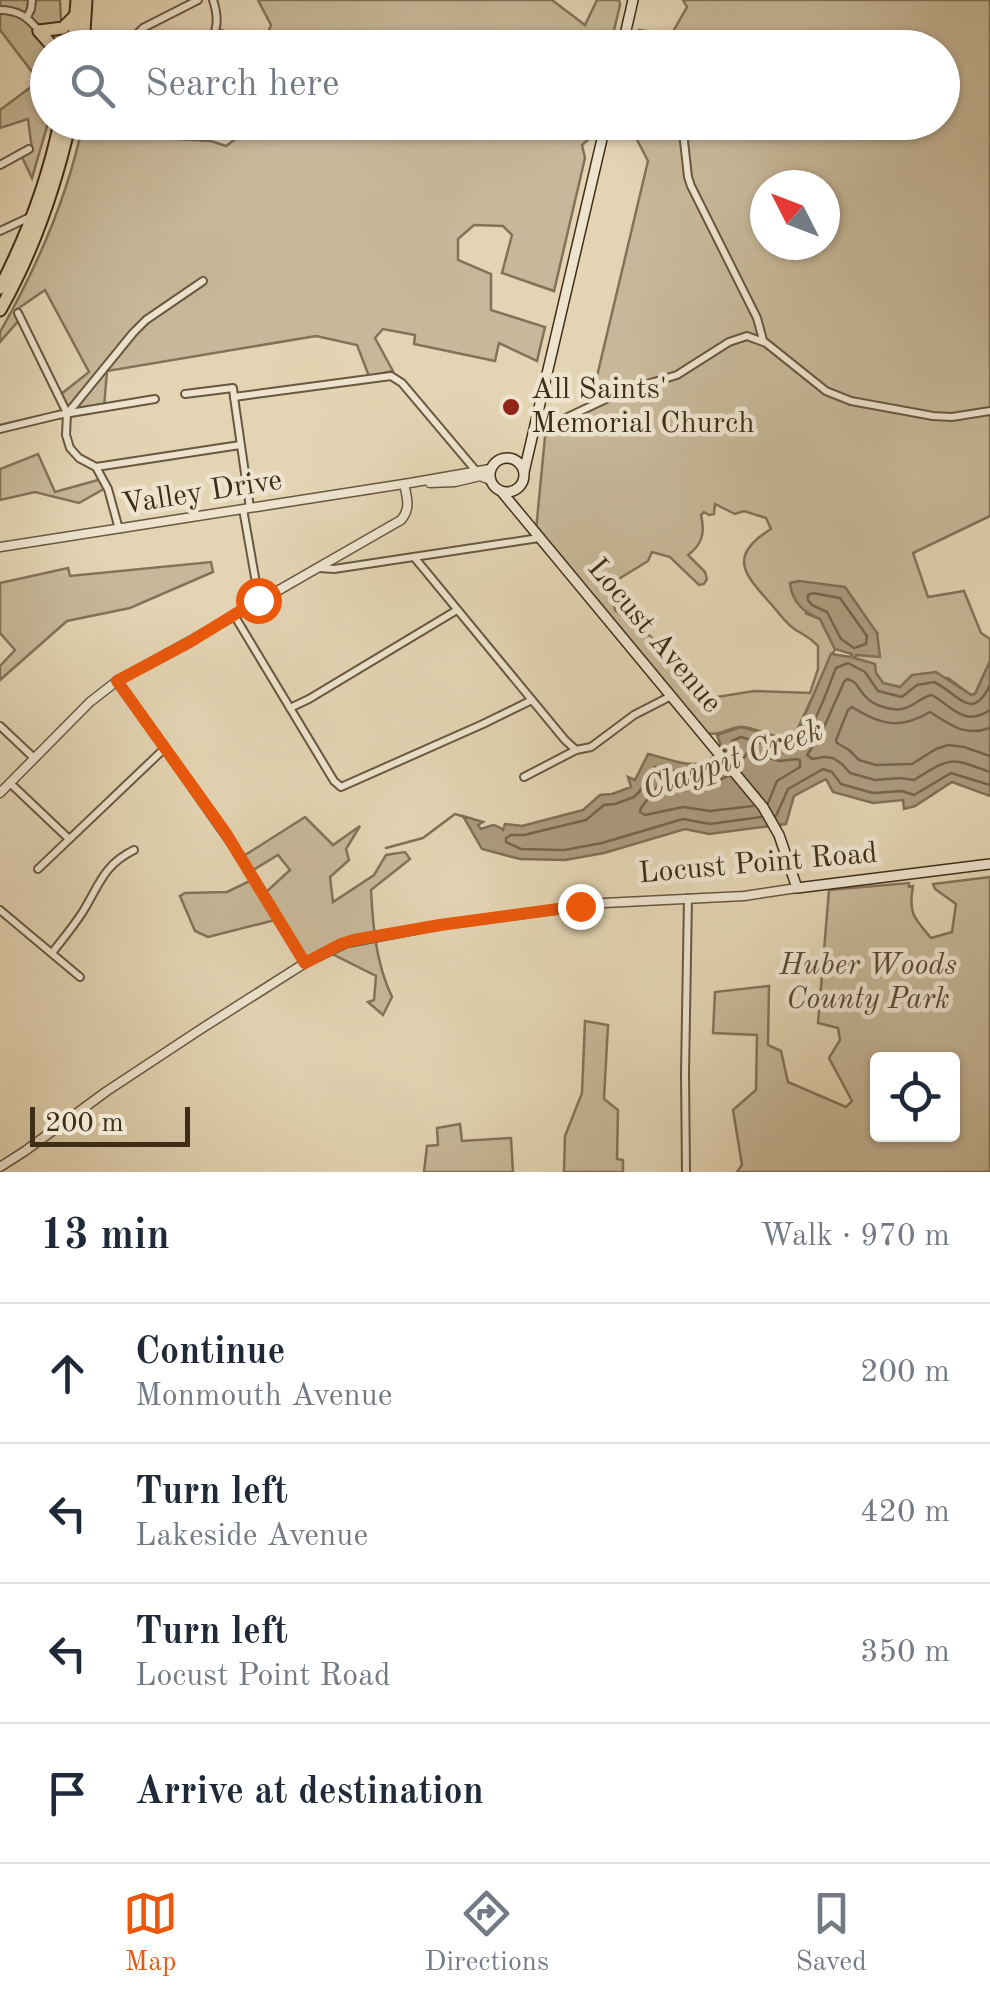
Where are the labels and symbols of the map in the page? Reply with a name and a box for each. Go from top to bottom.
north arrow [750,170,840,260]
place label: All Saints' Memorial Church [531,375,755,439]
marker: All Saints' Memorial Church [500,396,522,418]
street label: Valley Drive [120,466,284,520]
street label: Locust Avenue [581,553,727,719]
route start [236,578,282,624]
water label: Claypit Creek [639,715,827,807]
street label: Locust Point Road [637,839,879,889]
route end [558,884,604,930]
park label: Huber Woods County Park [778,951,957,1015]
scale bar [30,1102,190,1146]

